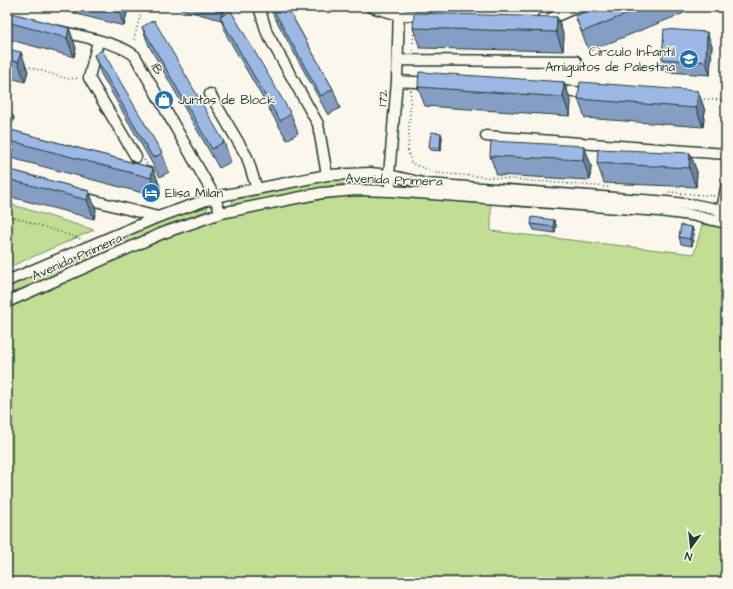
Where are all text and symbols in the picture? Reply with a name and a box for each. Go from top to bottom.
place label: Círculo Infantil Amiguitos de Palestina [545,43,675,77]
school or university icon: Círculo Infantil Amiguitos de Palestina [678,48,700,70]
street label: 1B [146,60,168,78]
street label: 172 [373,88,393,107]
shop icon: Juntas de Block [153,89,175,111]
place label: Juntas de Block [178,91,275,109]
street label: Avenida Primera [345,169,443,191]
hotel icon: Elisa Milan [140,182,162,204]
place label: Elisa Milan [165,184,223,202]
street label: Avenida Primera [29,229,126,285]
north arrow [671,527,711,567]
text: N [683,548,694,564]

